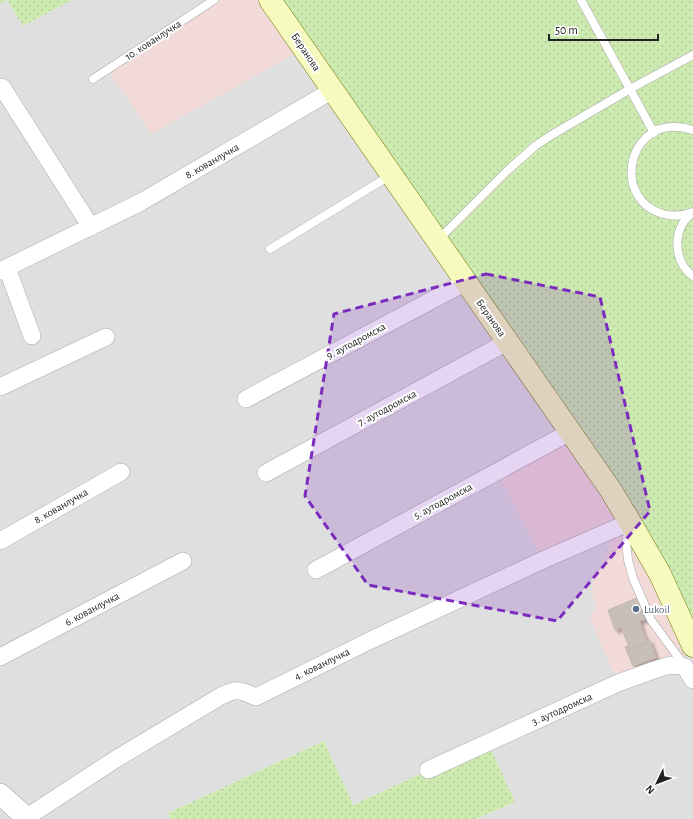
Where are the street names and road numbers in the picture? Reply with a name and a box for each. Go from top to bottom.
street label: 10. кованлучка [123,18,183,62]
street label: Беранова [289,31,323,73]
street label: 8. кованлучка [183,141,241,181]
street label: Беранова [474,297,508,339]
street label: 9. аутодромска [325,321,387,361]
street label: 7. аутодромска [356,388,418,428]
street label: 5. аутодромска [412,481,474,521]
street label: 8. кованлучка [32,486,90,526]
street label: 6. кованлучка [63,590,121,628]
street label: 4. кованлучка [293,646,351,682]
street label: 3. аутодромска [530,691,594,727]

